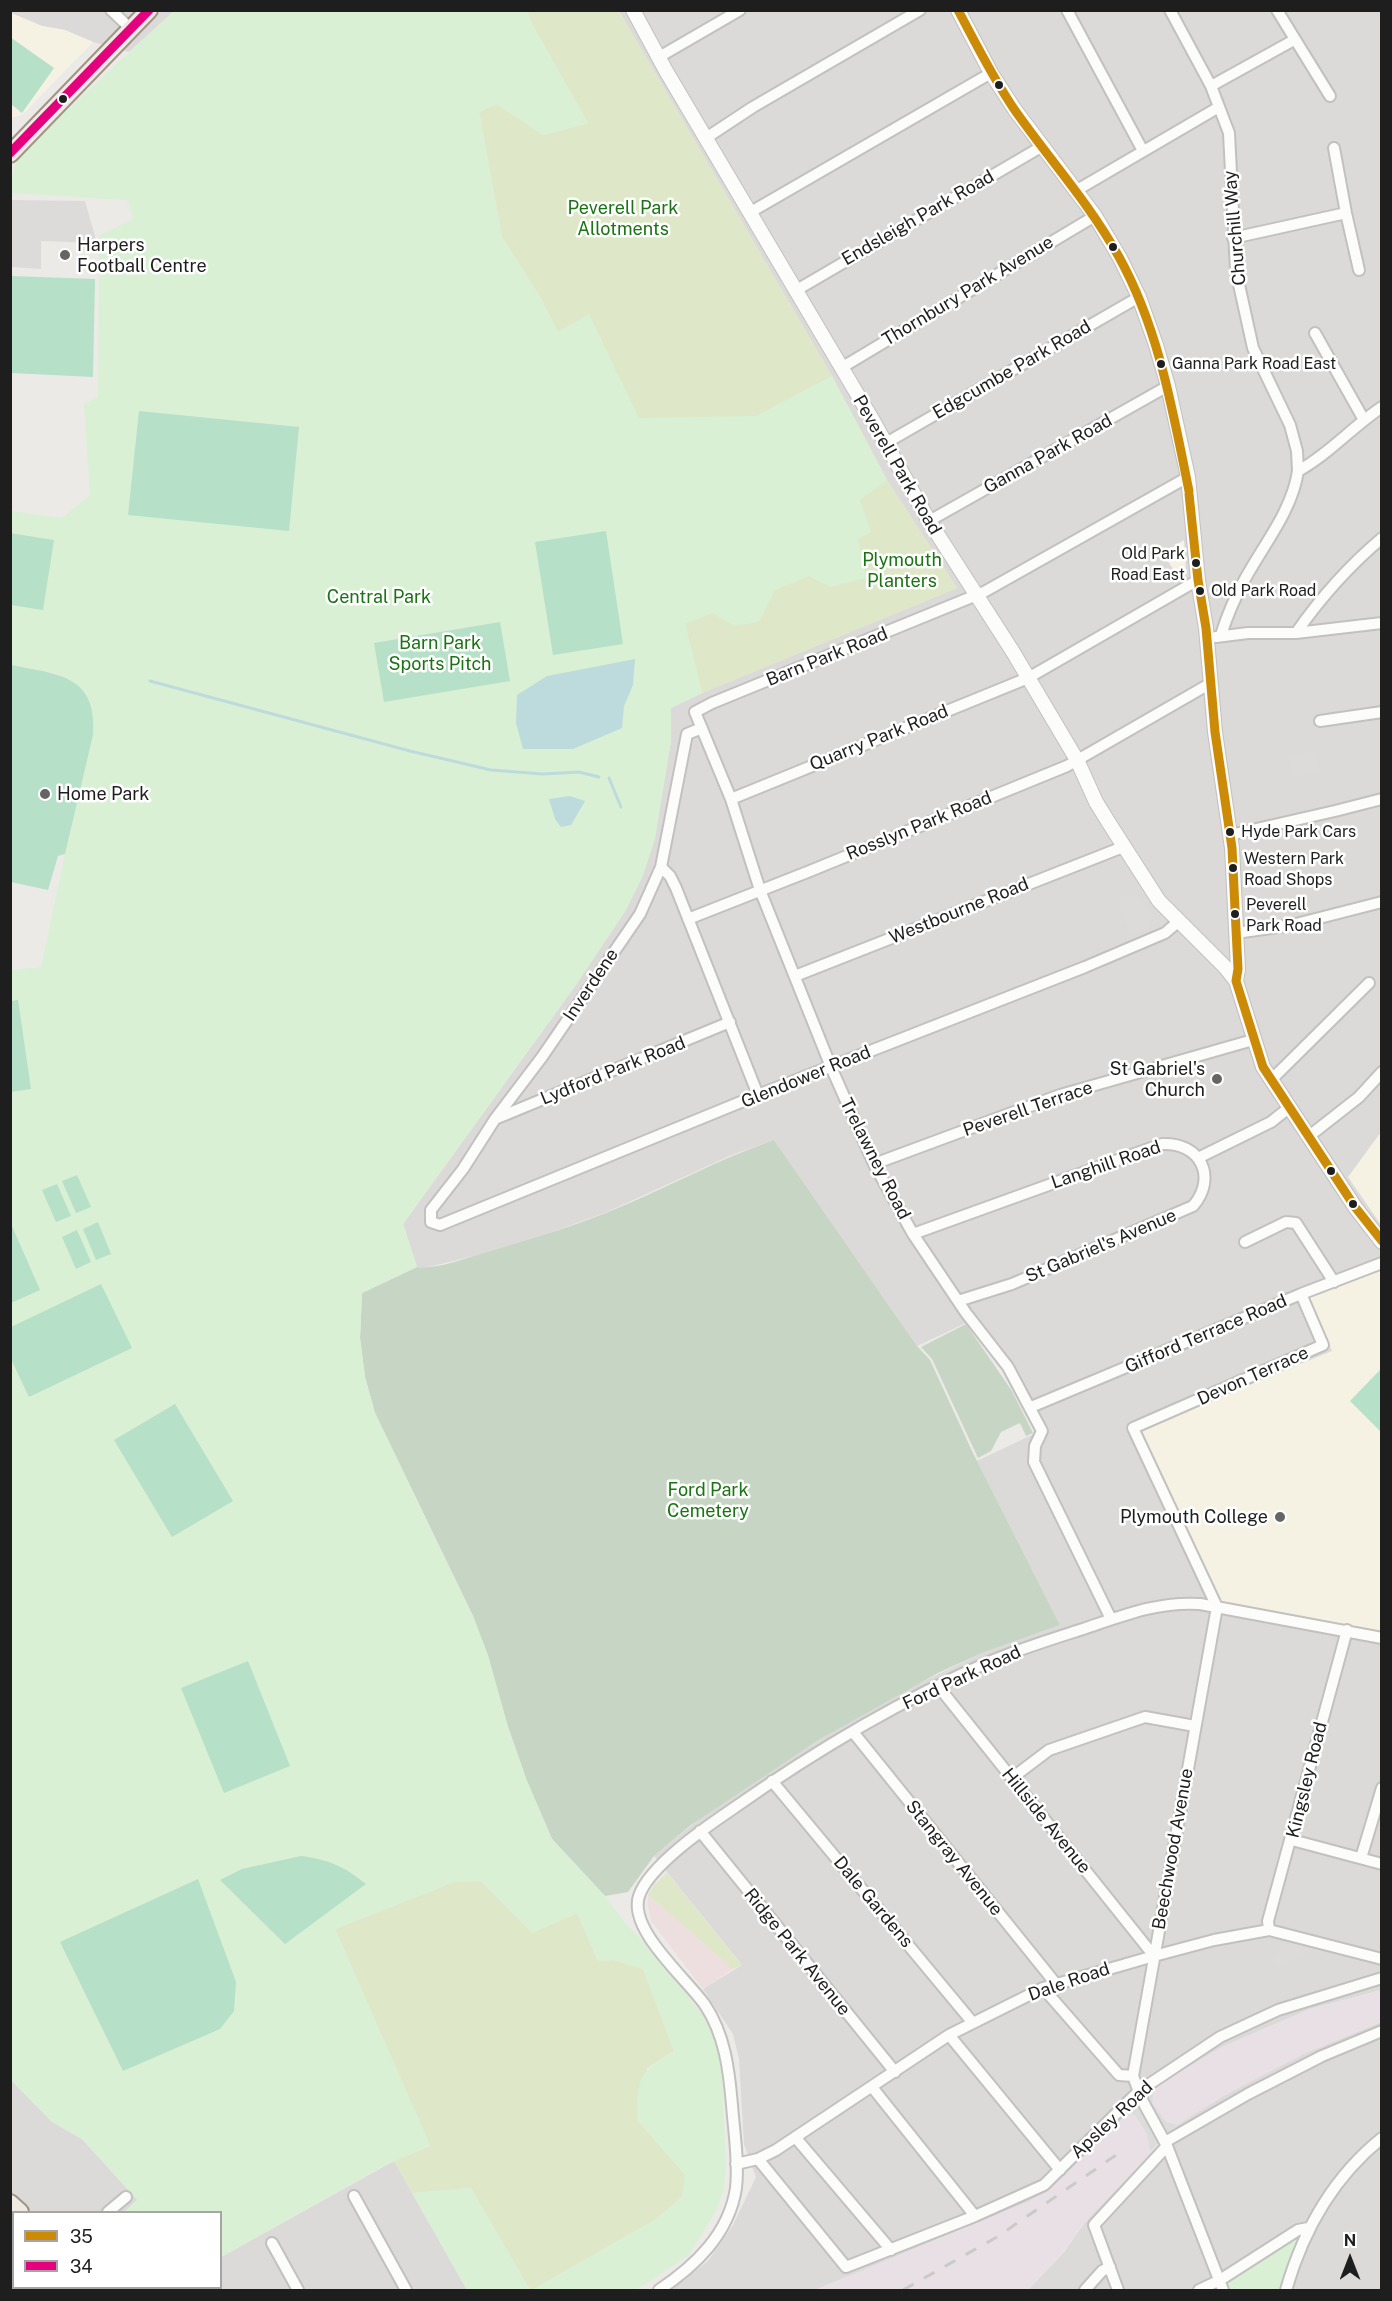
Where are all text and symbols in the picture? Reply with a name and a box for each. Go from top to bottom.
unlabelled marker [993,79,1005,91]
unlabelled marker [57,93,69,105]
street label: Endsleigh Park Road [838,166,998,270]
street label: Churchill Way [1219,170,1251,286]
park label: Peverell Park Allotments [568,197,678,240]
street label: Thornbury Park Avenue [879,231,1057,351]
place label: Harpers Football Centre [77,234,207,276]
unlabelled marker [1107,241,1119,253]
marker: Harpers Football Centre [58,248,72,262]
street label: Edgcumbe Park Road [929,316,1095,424]
place label: Ganna Park Road East [1172,354,1336,374]
marker: Ganna Park Road East [1155,358,1167,370]
street label: Peverell Park Road [848,391,946,539]
street label: Ganna Park Road [980,410,1116,498]
place label: Old Park Road East [1110,544,1185,582]
park label: Plymouth Planters [862,549,942,592]
marker: Old Park Road East [1190,557,1202,569]
place label: Old Park Road [1211,581,1316,601]
marker: Old Park Road [1194,585,1206,597]
park label: Central Park [327,586,431,608]
street label: Barn Park Road [763,623,891,691]
park label: Barn Park Sports Pitch [389,632,491,674]
street label: Quarry Park Road [807,700,951,776]
place label: Home Park [57,783,149,805]
marker: Home Park [38,787,52,801]
street label: Rosslyn Park Road [843,787,995,865]
place label: Hyde Park Cars [1241,822,1356,842]
marker: Hyde Park Cars [1224,826,1236,838]
place label: Western Park Road Shops [1244,849,1344,887]
marker: Western Park Road Shops [1227,862,1239,874]
street label: Westbourne Road [886,873,1032,949]
place label: Peverell Park Road [1246,895,1322,933]
marker: Peverell Park Road [1229,908,1241,920]
street label: Inverdene [559,945,623,1025]
street label: Lydford Park Road [537,1032,689,1110]
street label: Glendower Road [738,1041,874,1113]
place label: St Gabriel's Church [1109,1058,1205,1100]
marker: St Gabriel's Church [1210,1072,1224,1086]
street label: Peverell Terrace [960,1077,1096,1141]
street label: Trelawney Road [835,1095,915,1223]
street label: Langhill Road [1048,1136,1164,1194]
unlabelled marker [1325,1165,1337,1177]
unlabelled marker [1347,1198,1359,1210]
street label: St Gabriel's Avenue [1022,1204,1180,1288]
street label: Gifford Terrace Road [1122,1290,1290,1378]
street label: Devon Terrace [1194,1342,1312,1410]
park label: Ford Park Cemetery [667,1479,749,1522]
place label: Plymouth College [1120,1506,1268,1528]
marker: Plymouth College [1273,1510,1287,1524]
street label: Ford Park Road [899,1641,1025,1715]
street label: Kingsley Road [1282,1720,1332,1840]
street label: Hillside Avenue [997,1764,1095,1878]
street label: Beechwood Avenue [1148,1767,1198,1931]
street label: Stangray Avenue [901,1796,1007,1920]
street label: Dale Gardens [829,1852,917,1952]
street label: Ridge Park Avenue [739,1884,855,2020]
street label: Dale Road [1025,1958,1113,2006]
street label: Apsley Road [1067,2077,1157,2163]
legend [12,2211,222,2289]
text: 35 [70,2226,93,2247]
north arrow [1320,2229,1380,2289]
text: N [1344,2231,1356,2250]
text: 34 [70,2256,93,2277]

